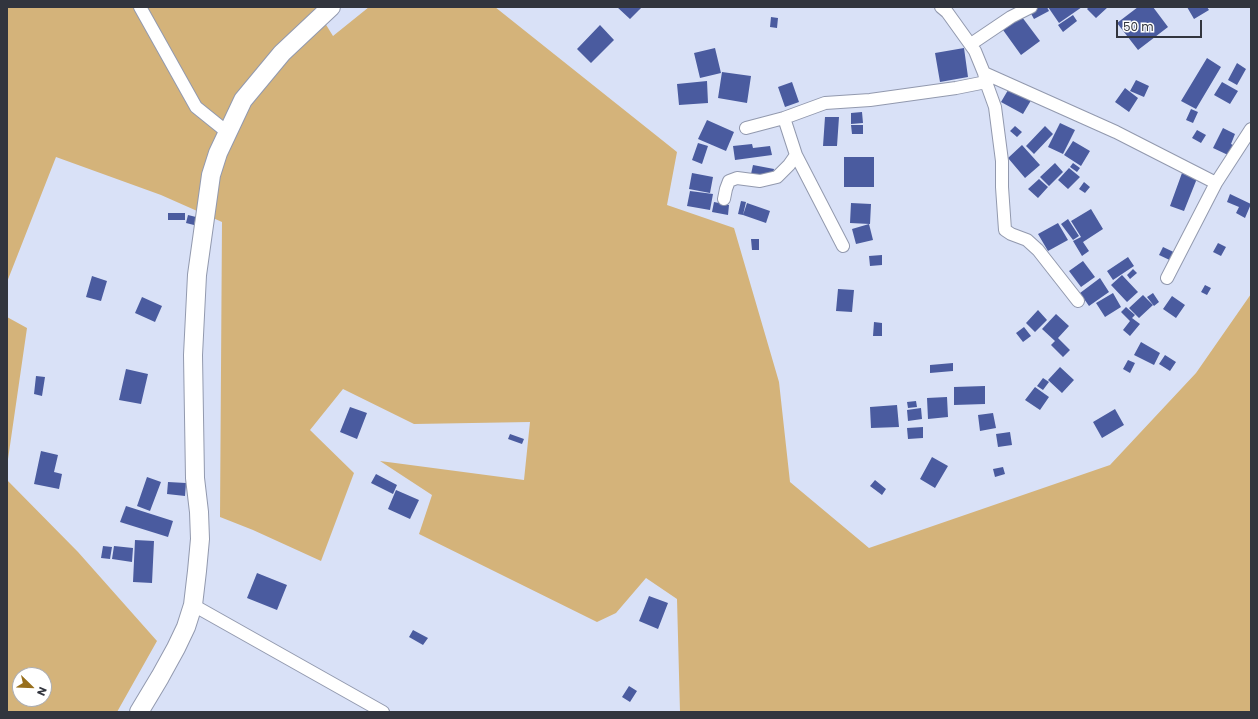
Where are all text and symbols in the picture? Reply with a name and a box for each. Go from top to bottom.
scale bar [1118,12,1204,38]
text: 50 m [1123,18,1154,35]
north arrow [12,667,52,707]
text: N [33,684,51,698]

